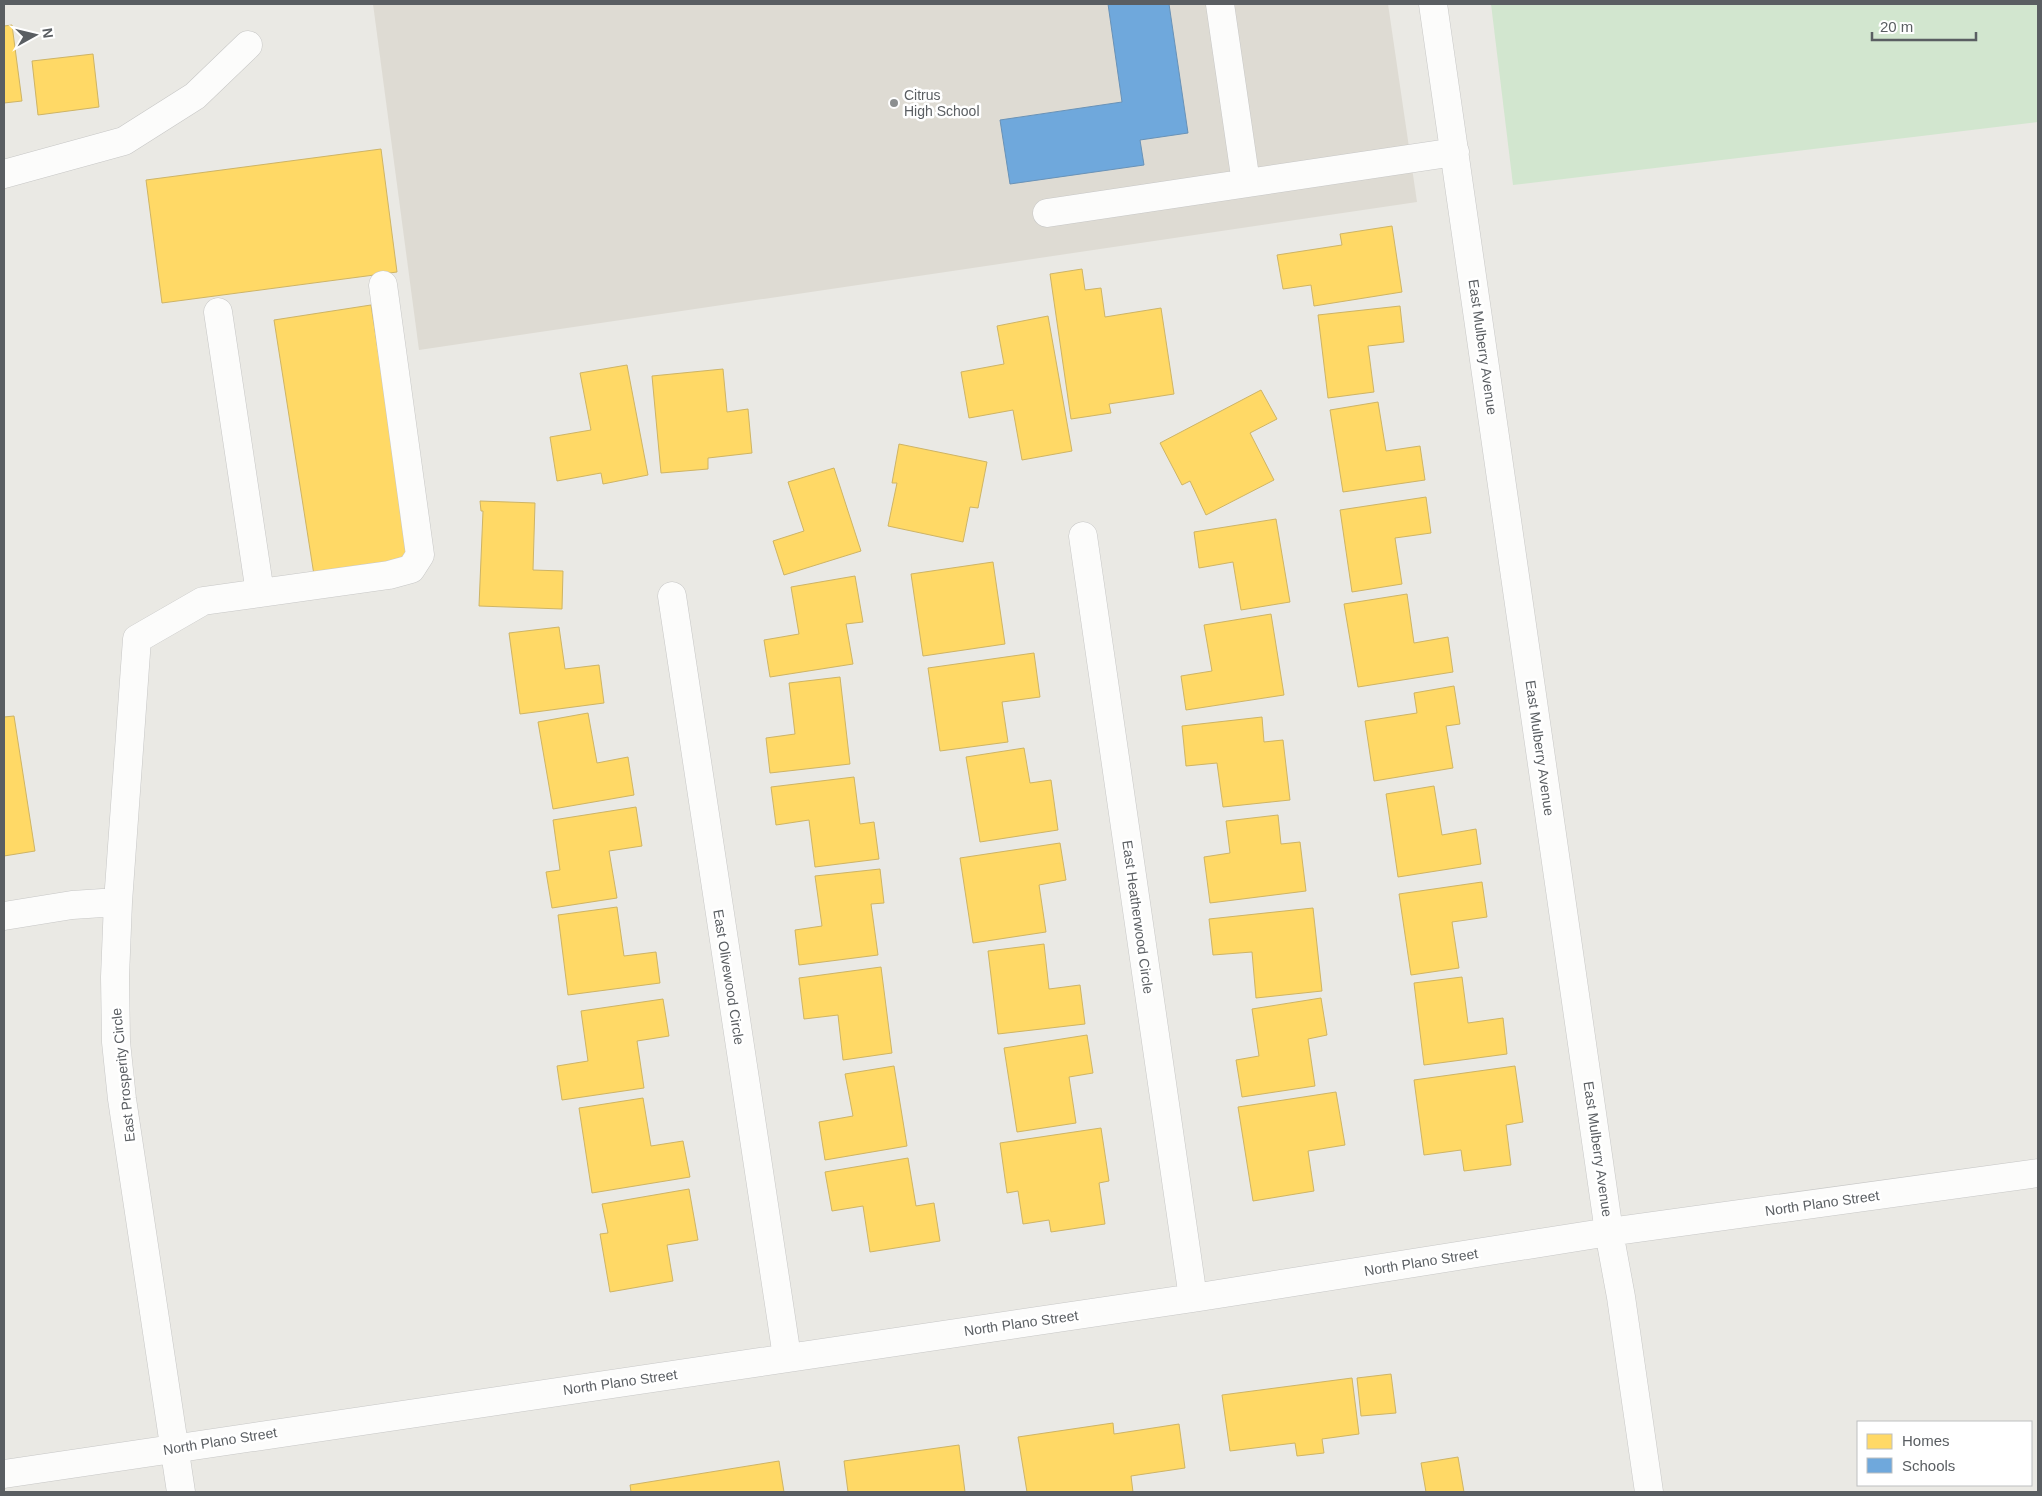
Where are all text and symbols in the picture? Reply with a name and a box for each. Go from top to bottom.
north arrow [10,10,60,60]
scale bar [1872,10,1976,42]
text: 20 m [1880,18,1913,35]
text: N [39,27,57,39]
place label: Citrus High School [904,87,980,119]
marker: Citrus High School [888,97,900,109]
street label: East Mulberry Avenue [1466,278,1500,416]
street label: East Mulberry Avenue [1523,679,1557,817]
street label: East Heatherwood Circle [1119,839,1157,995]
street label: East Olivewood Circle [710,908,748,1046]
street label: East Prosperity Circle [108,1007,138,1143]
street label: East Mulberry Avenue [1581,1080,1615,1218]
street label: North Plano Street [1764,1187,1880,1219]
street label: North Plano Street [1363,1245,1479,1279]
street label: North Plano Street [963,1307,1079,1339]
street label: North Plano Street [562,1366,678,1398]
legend [1857,1421,2032,1486]
street label: North Plano Street [162,1424,278,1458]
text: Homes [1902,1432,1950,1449]
text: Schools [1902,1457,1955,1474]

